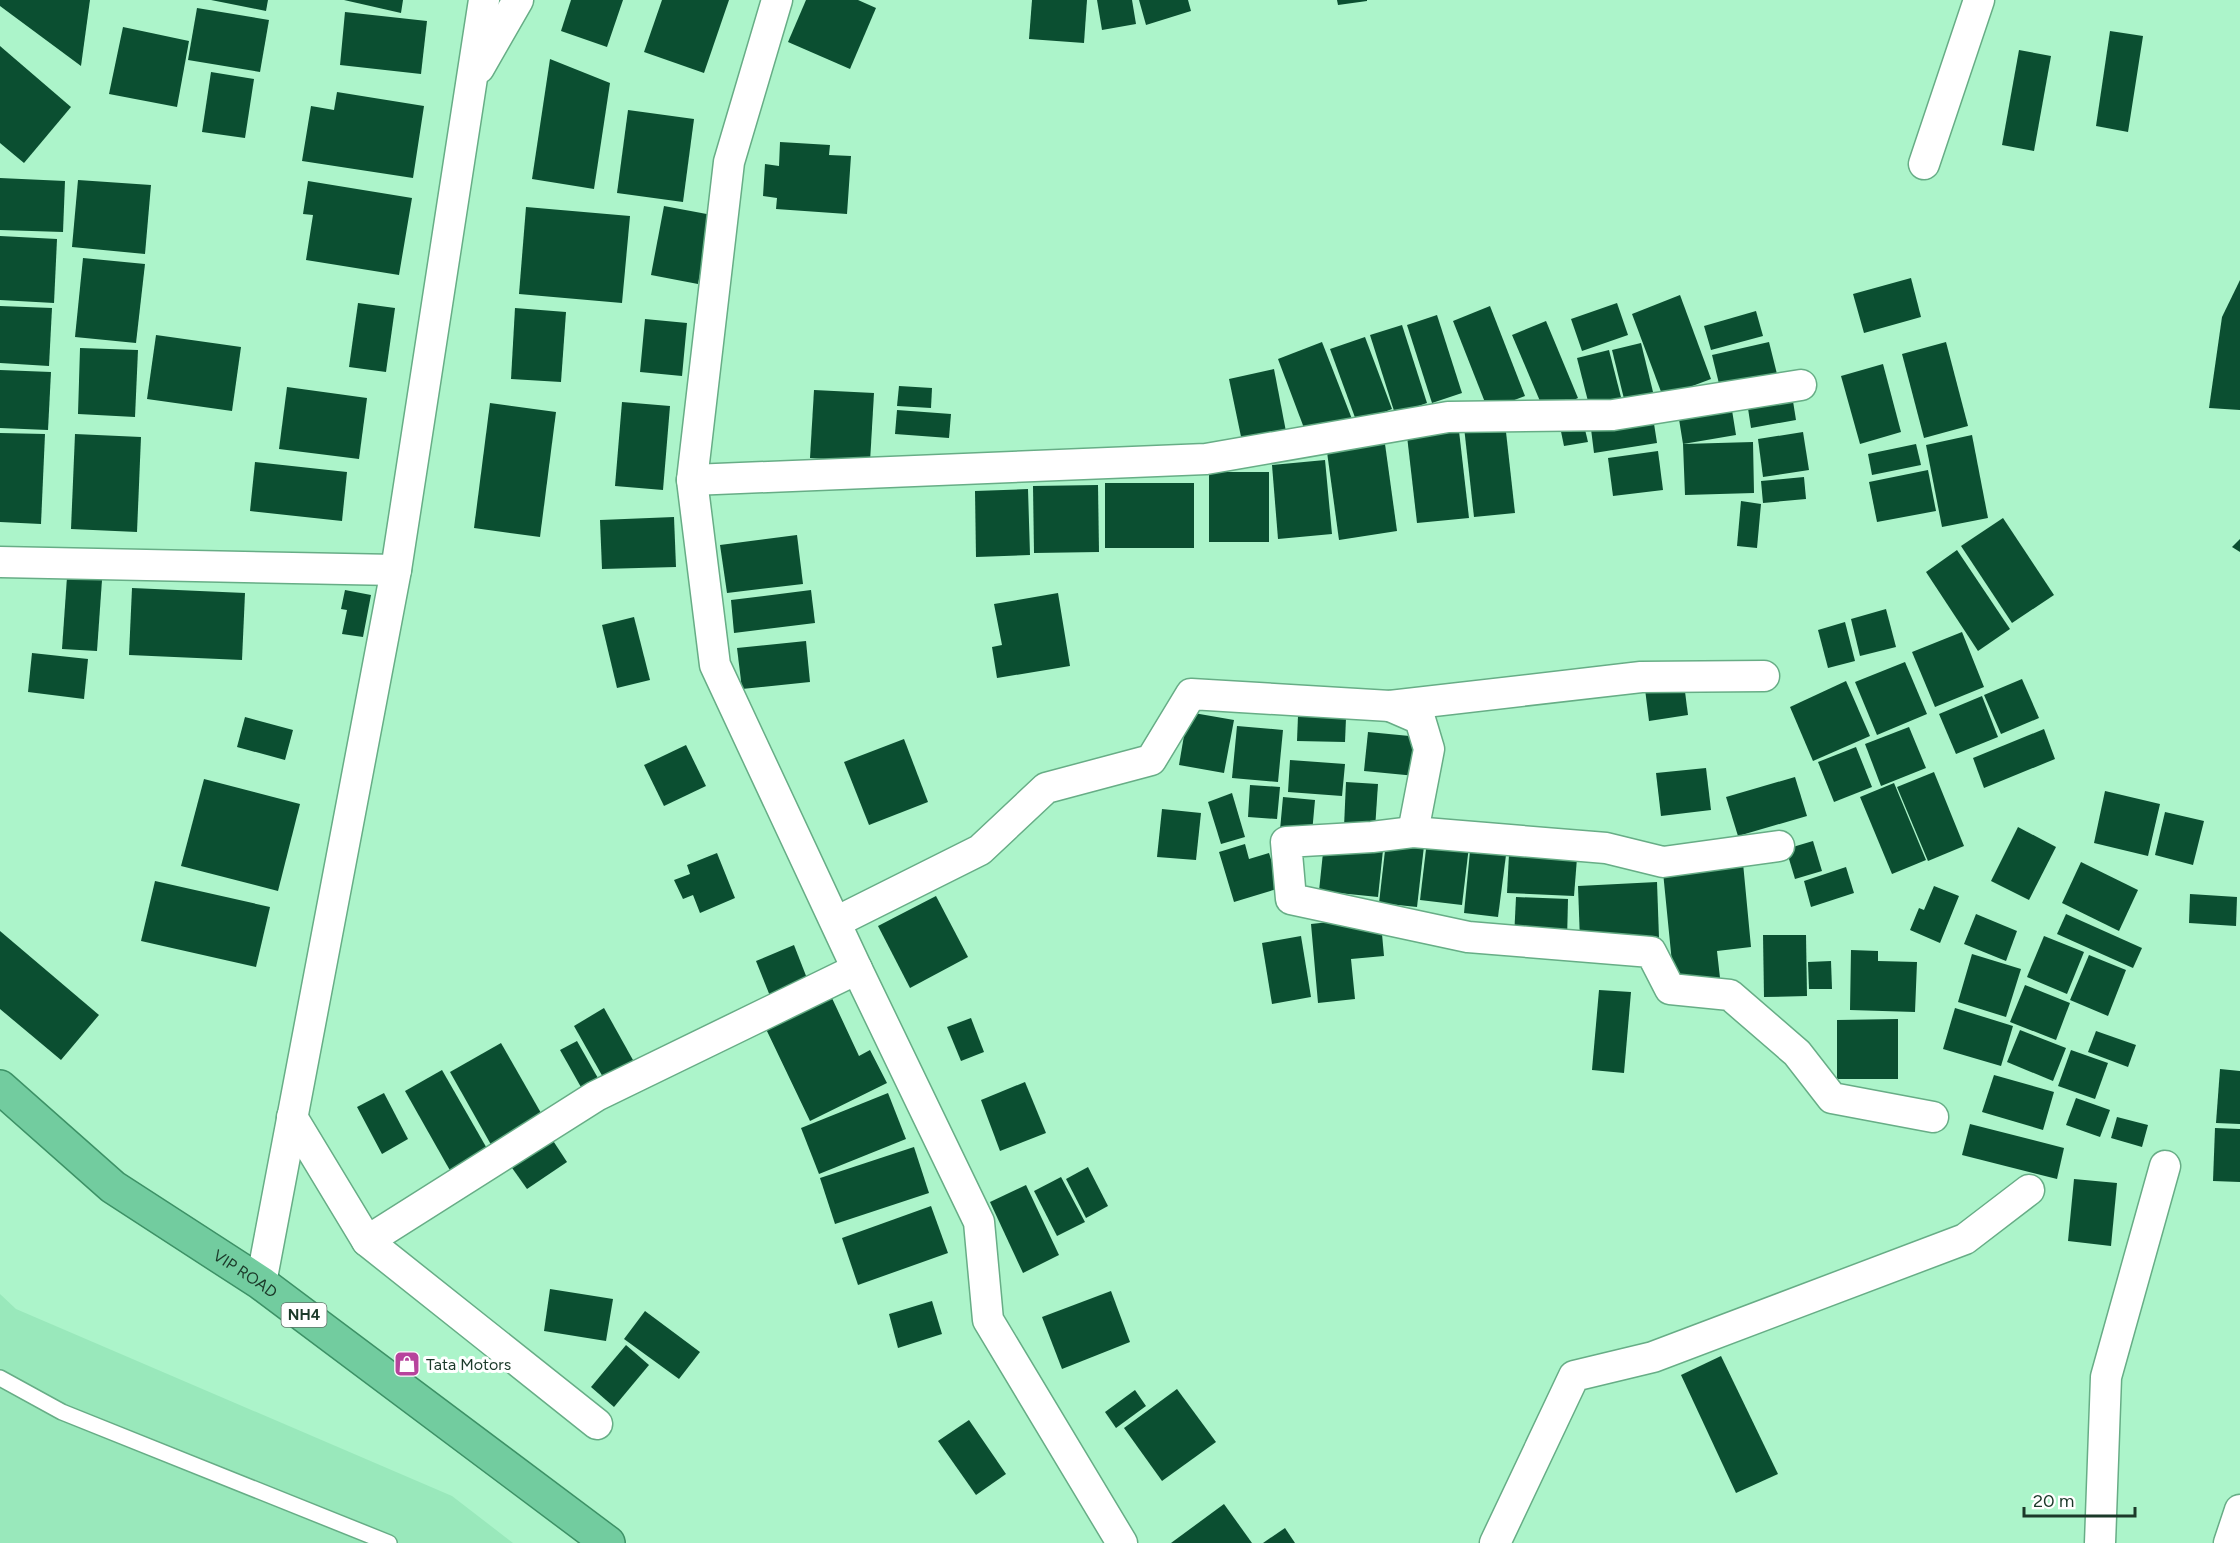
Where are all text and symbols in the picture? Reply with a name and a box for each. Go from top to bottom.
street label: VIP ROAD [210,1245,281,1302]
road number: NH4 [282,1303,326,1327]
shop icon: Tata Motors [392,1349,422,1379]
place label: Tata Motors [426,1355,511,1374]
scale bar [2024,1480,2135,1518]
text: 20 m [2033,1490,2074,1512]

